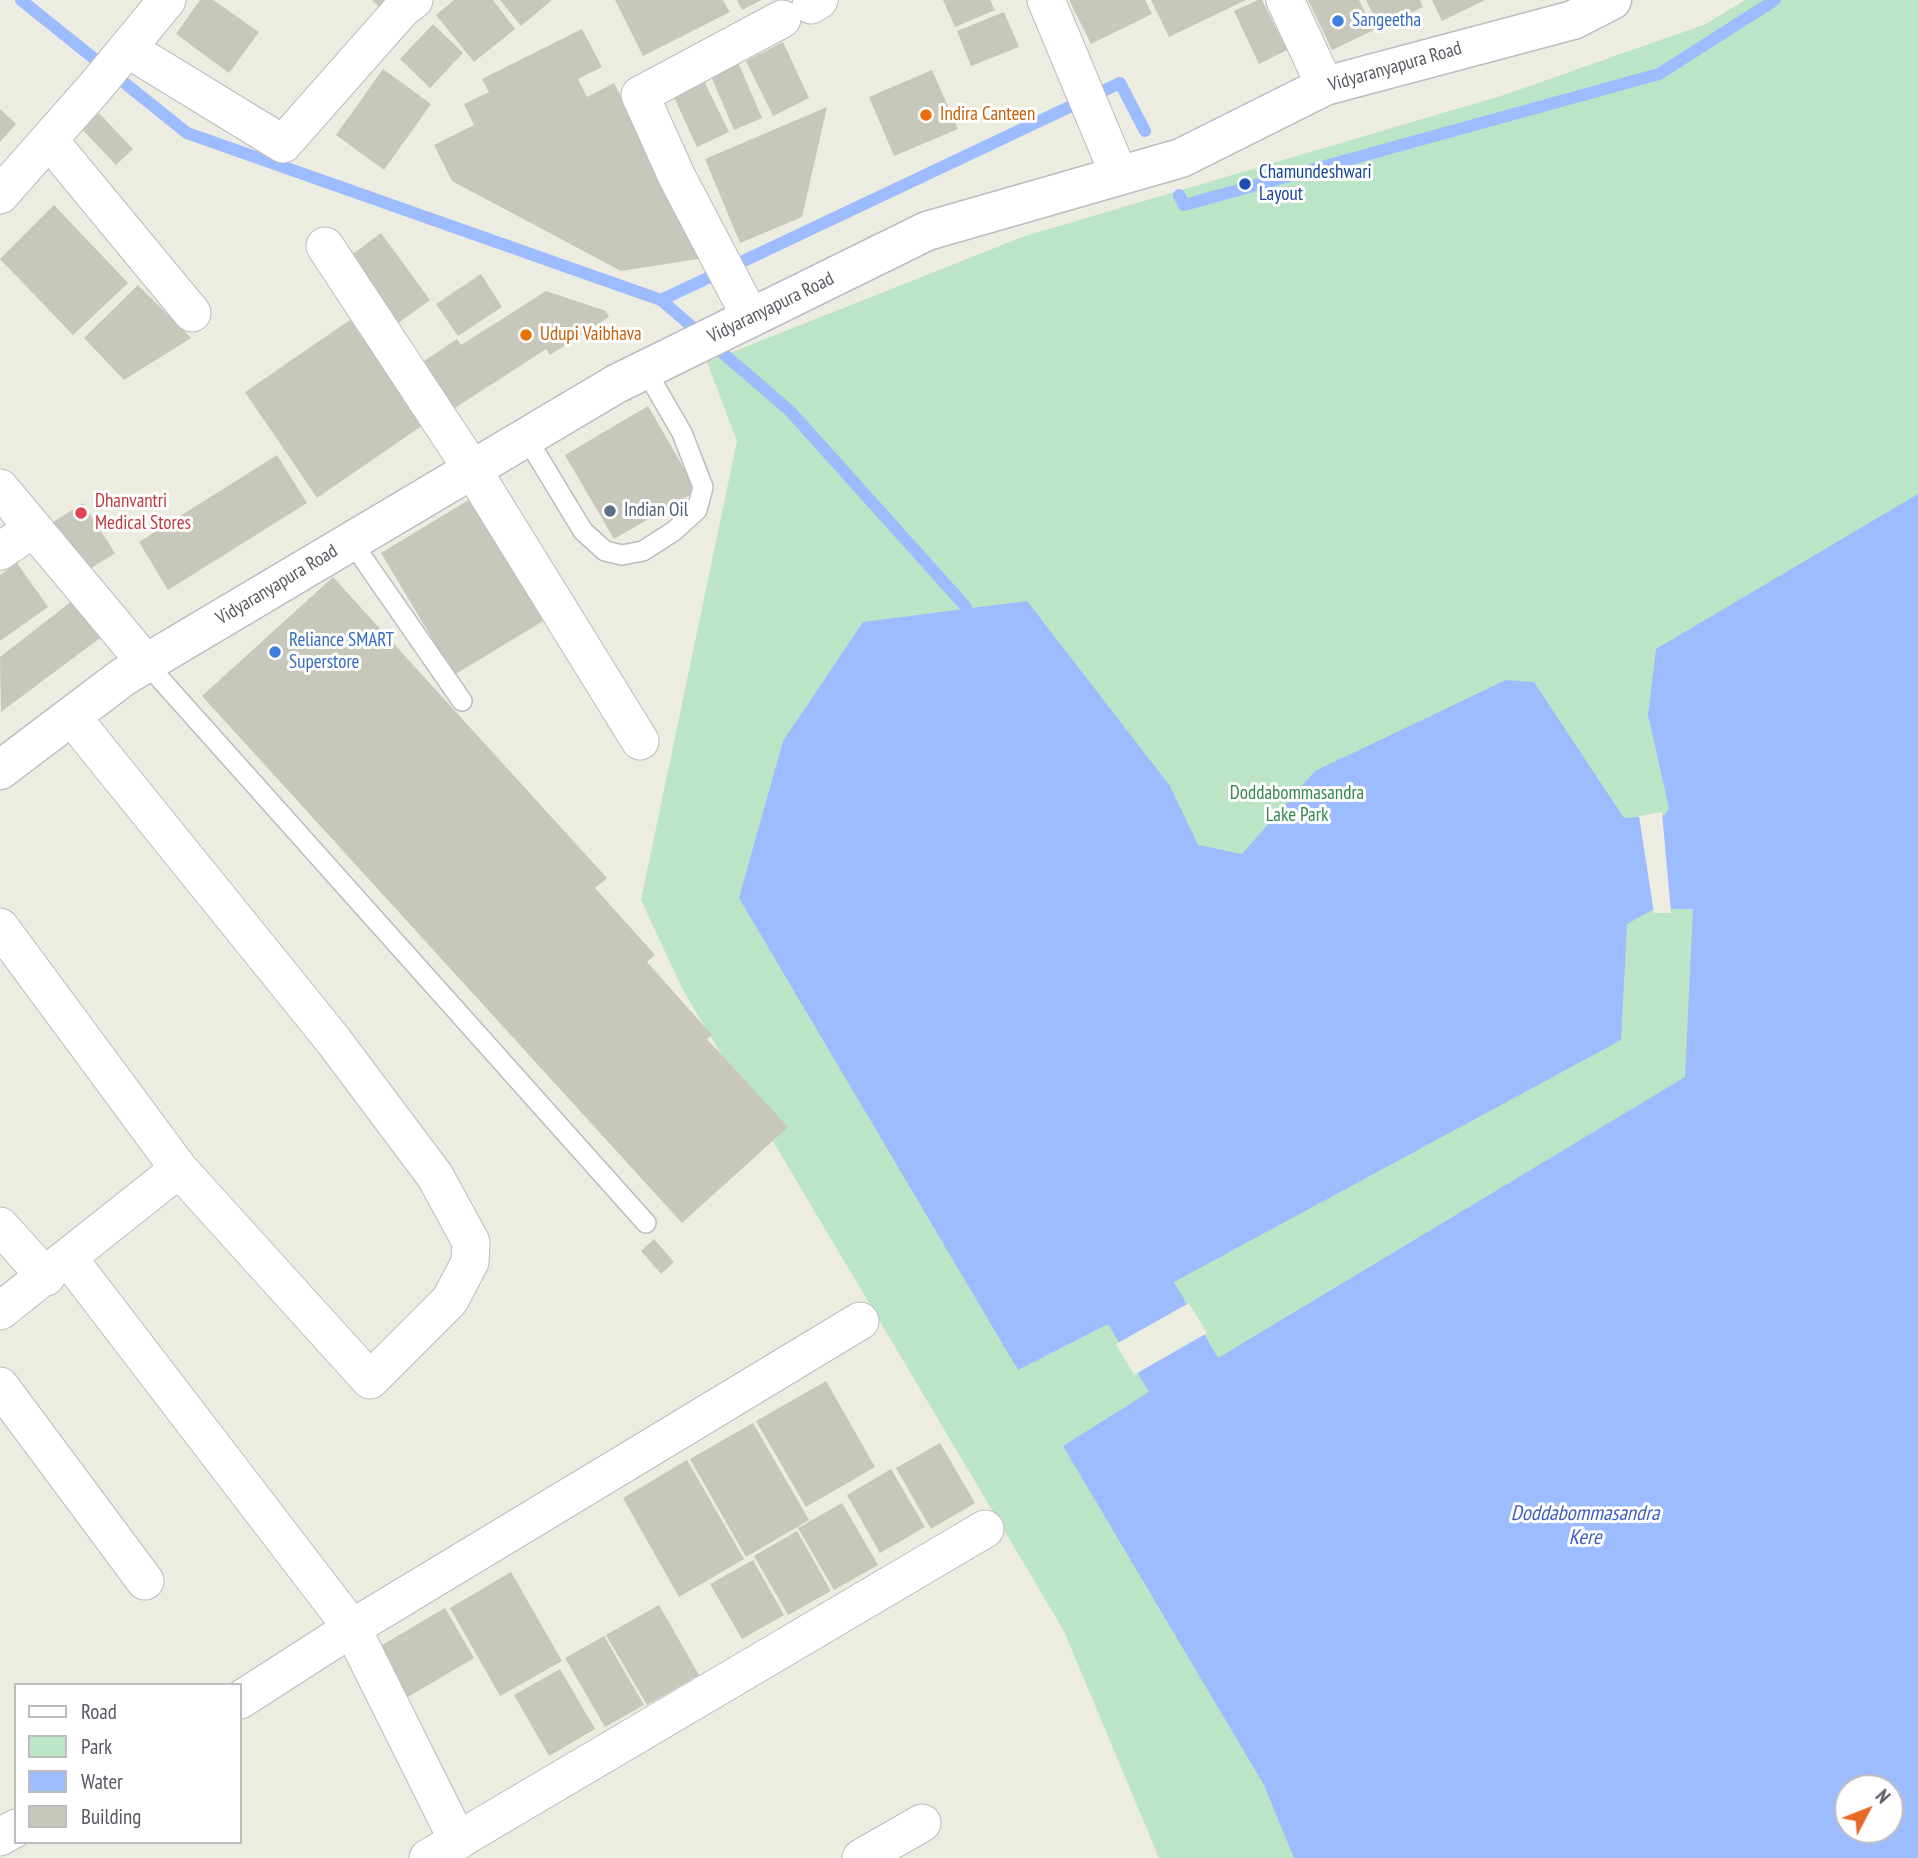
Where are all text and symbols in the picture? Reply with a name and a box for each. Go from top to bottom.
place label: Sangeetha [1352,10,1421,32]
marker: Sangeetha [1330,13,1346,29]
street label: Vidyaranyapura Road [1326,37,1464,97]
place label: Indira Canteen [940,104,1035,126]
marker: Indira Canteen [918,107,934,123]
place label: Chamundeshwari Layout [1259,162,1372,206]
marker: Chamundeshwari Layout [1237,176,1253,192]
street label: Vidyaranyapura Road [704,268,838,348]
place label: Udupi Vaibhava [540,324,642,346]
marker: Udupi Vaibhava [518,327,534,343]
place label: Dhanvantri Medical Stores [95,491,191,535]
place label: Indian Oil [624,500,688,522]
marker: Indian Oil [602,503,618,519]
marker: Dhanvantri Medical Stores [73,505,89,521]
street label: Vidyaranyapura Road [212,540,342,630]
place label: Reliance SMART Superstore [289,630,394,674]
marker: Reliance SMART Superstore [267,644,283,660]
park label: Doddabommasandra Lake Park [1230,783,1364,827]
water label: Doddabommasandra Kere [1511,1501,1659,1551]
legend [14,1683,242,1844]
text: Road [81,1698,117,1725]
text: Park [81,1733,112,1760]
text: Water [81,1768,123,1795]
north arrow [1834,1774,1904,1844]
text: N [1871,1784,1895,1808]
text: Building [81,1803,141,1830]

